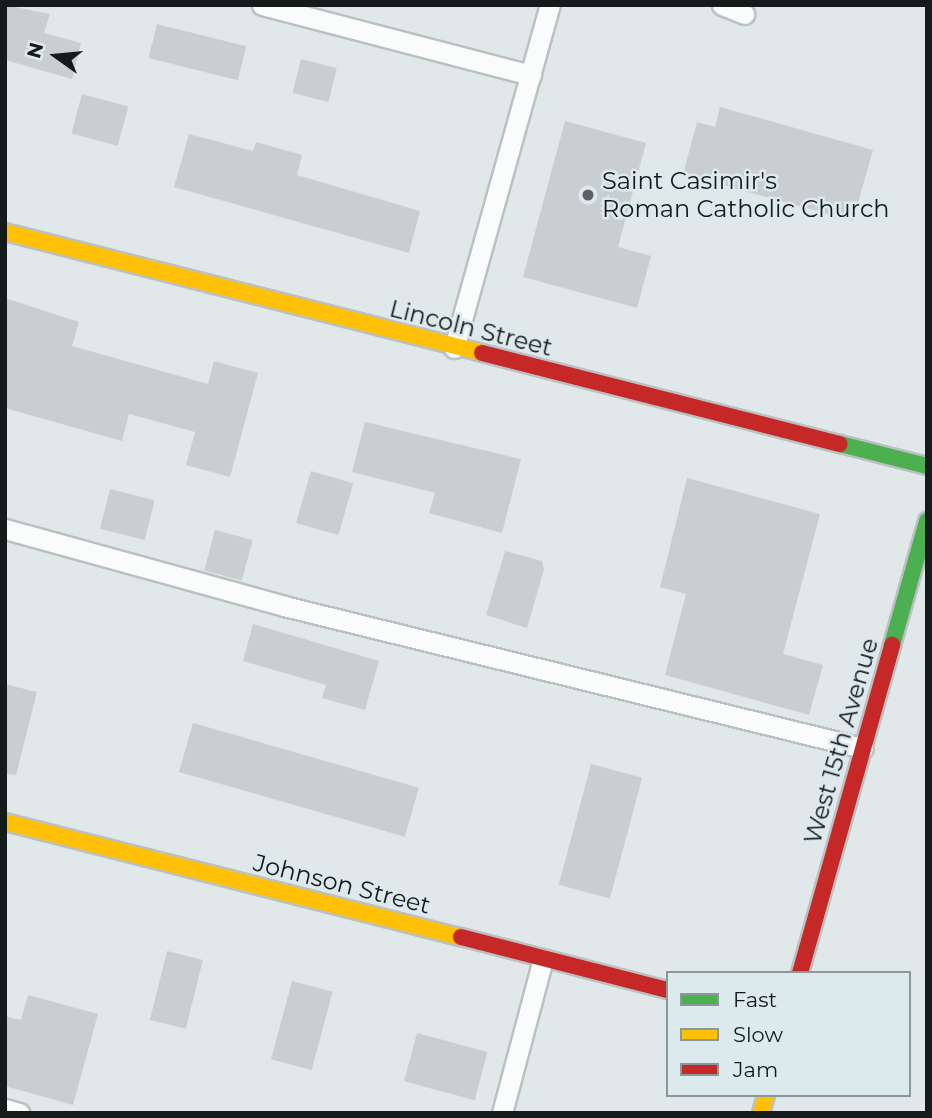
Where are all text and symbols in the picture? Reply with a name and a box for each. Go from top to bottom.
north arrow [21,21,91,91]
text: N [22,40,48,61]
place label: Saint Casimir's Roman Catholic Church [602,167,889,223]
marker: Saint Casimir's Roman Catholic Church [580,187,596,203]
street label: Lincoln Street [387,294,555,362]
street label: West 15th Avenue [798,635,884,847]
street label: Johnson Street [251,848,433,920]
legend [666,971,911,1097]
text: Fast [733,987,777,1012]
text: Slow [733,1022,783,1047]
text: Jam [733,1057,778,1082]

